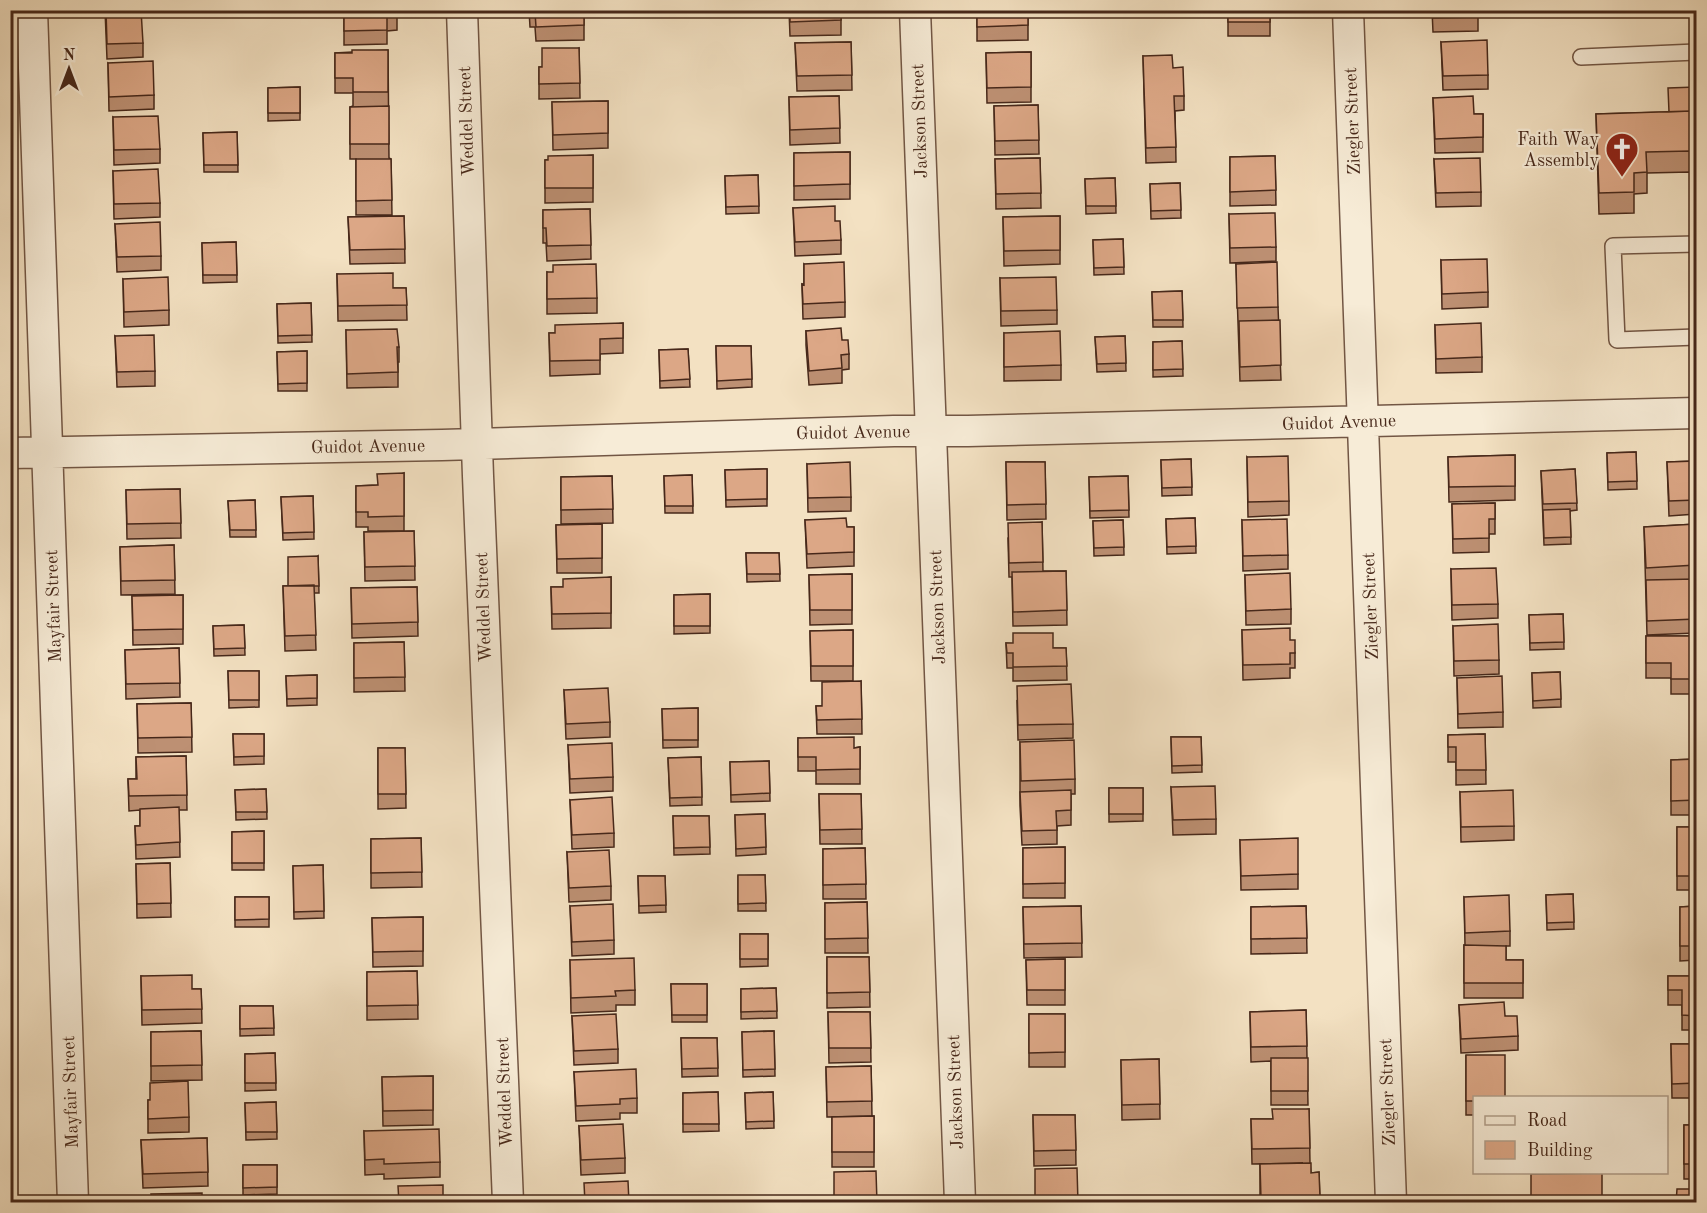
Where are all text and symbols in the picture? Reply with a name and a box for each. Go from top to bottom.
north arrow [39,39,99,99]
text: N [63,48,76,64]
street label: Jackson Street [909,63,931,179]
street label: Weddel Street [456,65,478,176]
street label: Ziegler Street [1342,67,1364,175]
place label: Faith Way Assembly [1517,131,1599,170]
church icon: Faith Way Assembly [1604,131,1640,178]
street label: Guidot Avenue [1282,412,1396,434]
street label: Guidot Avenue [796,423,910,443]
street label: Guidot Avenue [311,437,425,457]
street label: Mayfair Street [43,549,65,663]
street label: Jackson Street [927,549,949,665]
street label: Weddel Street [473,551,495,662]
street label: Ziegler Street [1360,552,1382,660]
street label: Jackson Street [945,1034,967,1150]
street label: Mayfair Street [60,1035,82,1149]
street label: Weddel Street [494,1036,516,1147]
street label: Ziegler Street [1377,1038,1399,1146]
legend [1473,1096,1668,1174]
text: Road [1527,1112,1567,1130]
text: Building [1527,1142,1593,1160]

